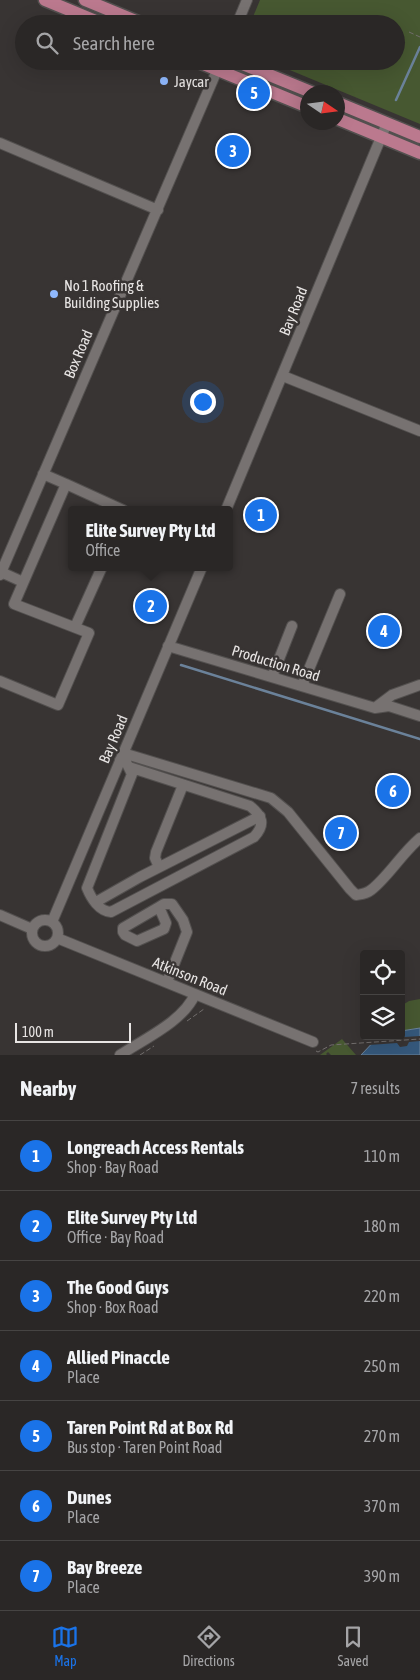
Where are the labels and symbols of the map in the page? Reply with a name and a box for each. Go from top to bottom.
place label: Jaycar [174,73,209,90]
pin: 5 [238,74,270,112]
marker: Jaycar [158,75,170,87]
north arrow [300,85,345,130]
pin: 3 [217,132,249,170]
place label: No 1 Roofing & Building Supplies [64,277,159,311]
street label: Bay Road [276,284,310,338]
marker: No 1 Roofing & Building Supplies [48,288,60,300]
street label: Box Road [60,327,96,381]
your location [190,389,216,415]
pin: 1 [245,496,277,534]
pin: 2 [135,587,167,625]
pin: 4 [368,612,400,650]
street label: Production Road [230,641,322,685]
street label: Bay Road [95,712,131,766]
pin: 6 [377,772,409,810]
pin: 7 [325,814,357,852]
street label: Atkinson Road [150,953,230,999]
scale bar [15,1020,131,1043]

